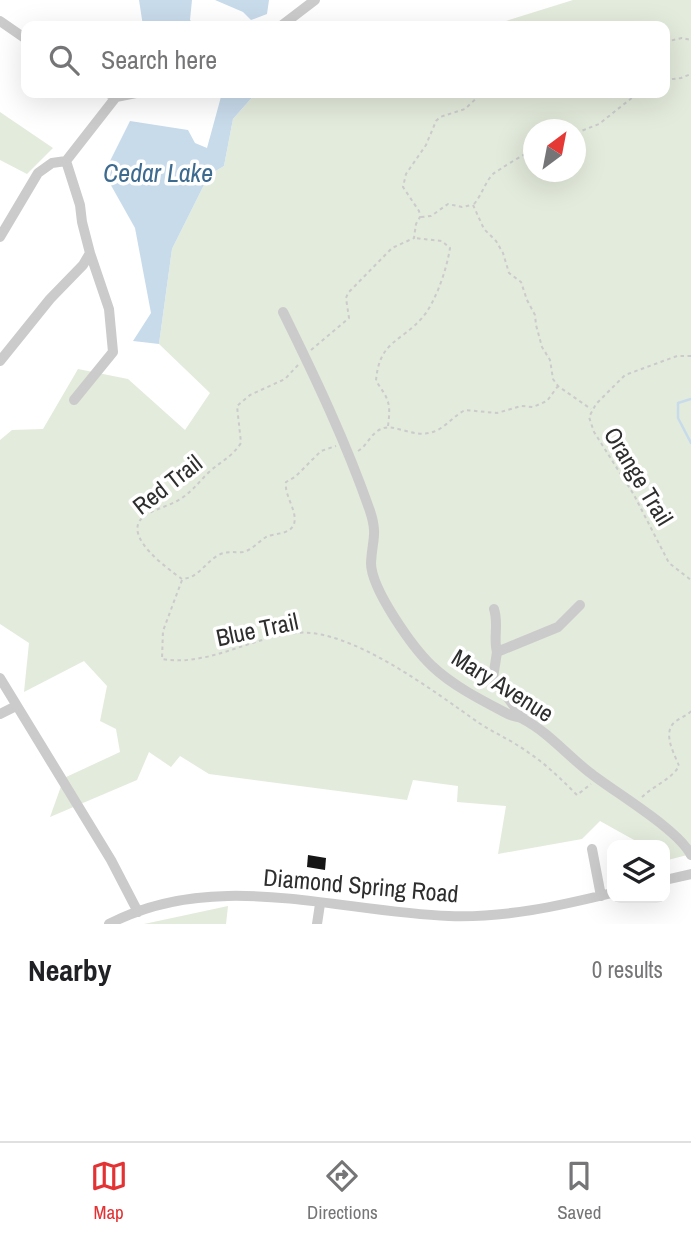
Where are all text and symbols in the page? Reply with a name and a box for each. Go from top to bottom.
search box [21,21,670,98]
icon: search [45,41,83,79]
text: Search here [101,42,217,77]
north arrow [523,119,586,182]
water label: Cedar Lake [103,155,213,190]
street label: Orange Trail [597,421,681,531]
street label: Red Trail [126,447,208,521]
street label: Blue Trail [213,605,301,653]
street label: Mary Avenue [446,641,560,729]
map controls [607,840,670,903]
button: layers [607,840,670,903]
street label: Diamond Spring Road [262,861,460,909]
text: Nearby [28,950,111,990]
text: 0 results [592,954,663,985]
tab: Map [90,1157,128,1225]
tab: Directions [307,1157,378,1225]
tab: Saved [557,1157,601,1225]

